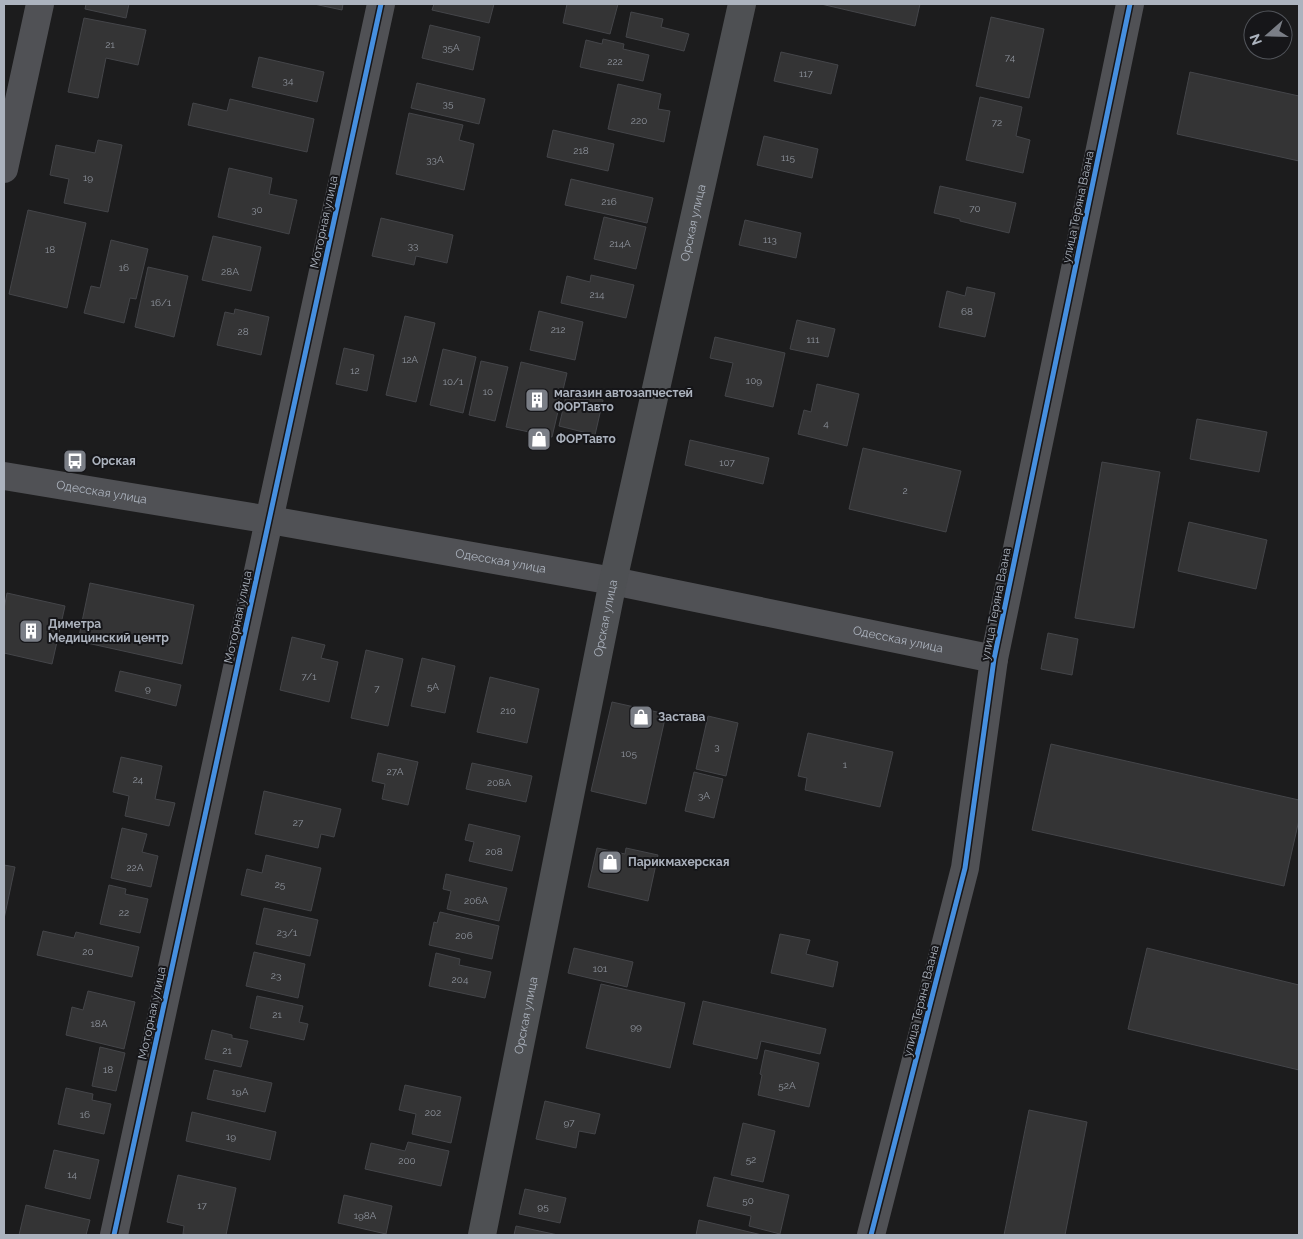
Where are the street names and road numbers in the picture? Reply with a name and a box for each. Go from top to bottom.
street label: улица Теряна Ваана [1059,150,1097,264]
street label: Моторная улица [307,174,341,270]
street label: Орская улица [678,183,708,263]
street label: Одесская улица [55,478,148,507]
street label: Одесская улица [454,546,547,576]
street label: улица Теряна Ваана [978,546,1014,662]
street label: Моторная улица [221,569,255,665]
street label: Орская улица [591,578,620,658]
street label: Одесская улица [852,623,944,655]
street label: улица Теряна Ваана [900,944,942,1058]
street label: Моторная улица [135,965,169,1061]
street label: Орская улица [511,975,541,1055]

